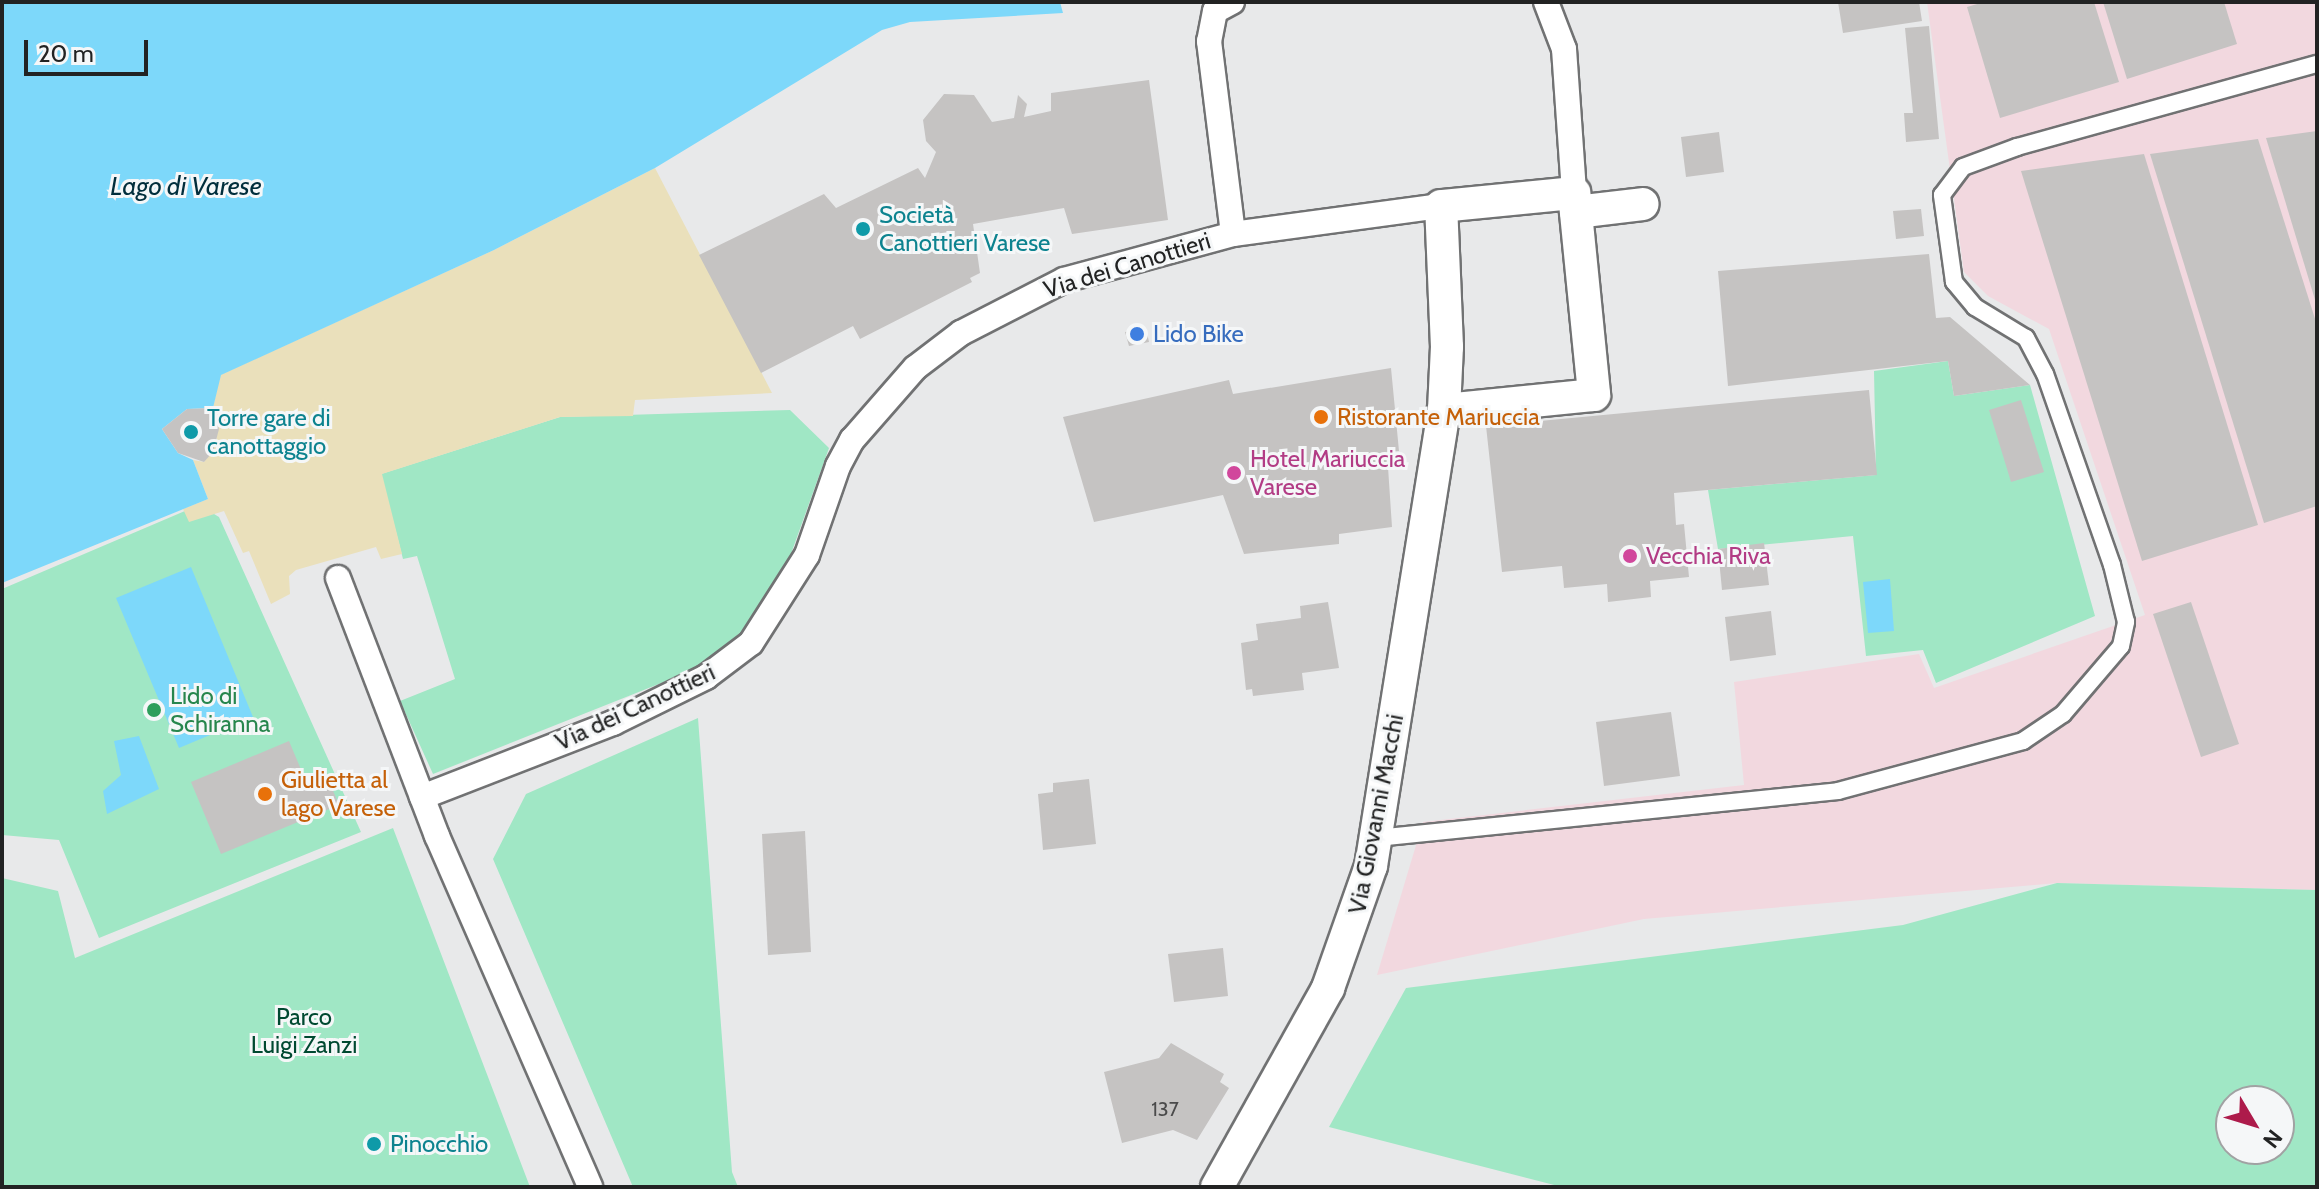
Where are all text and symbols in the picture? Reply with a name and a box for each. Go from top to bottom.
scale bar [28,24,152,74]
text: 20 m [38,39,94,68]
water label: Lago di Varese [110,171,262,203]
place label: Società Canottieri Varese [879,201,1050,257]
marker: Società Canottieri Varese [854,220,872,238]
street label: Via dei Canottieri [1040,226,1214,304]
place label: Lido Bike [1153,320,1244,348]
marker: Lido Bike [1128,325,1146,343]
place label: Ristorante Mariuccia [1337,403,1540,431]
place label: Torre gare di canottaggio [207,404,330,460]
marker: Ristorante Mariuccia [1312,408,1330,426]
marker: Torre gare di canottaggio [182,423,200,441]
place label: Hotel Mariuccia Varese [1250,445,1405,501]
marker: Hotel Mariuccia Varese [1225,464,1243,482]
place label: Vecchia Riva [1646,542,1771,570]
marker: Vecchia Riva [1621,547,1639,565]
street label: Via dei Canottieri [551,657,719,757]
place label: Lido di Schiranna [170,682,270,738]
marker: Lido di Schiranna [145,701,163,719]
street label: Via Giovanni Macchi [1343,712,1409,916]
place label: Giulietta al lago Varese [281,766,396,822]
marker: Giulietta al lago Varese [256,785,274,803]
park label: Parco Luigi Zanzi [251,1003,357,1059]
north arrow [2215,1085,2295,1165]
house number: 137 [1151,1097,1179,1121]
text: N [2257,1124,2288,1153]
place label: Pinocchio [390,1130,488,1158]
marker: Pinocchio [365,1135,383,1153]

